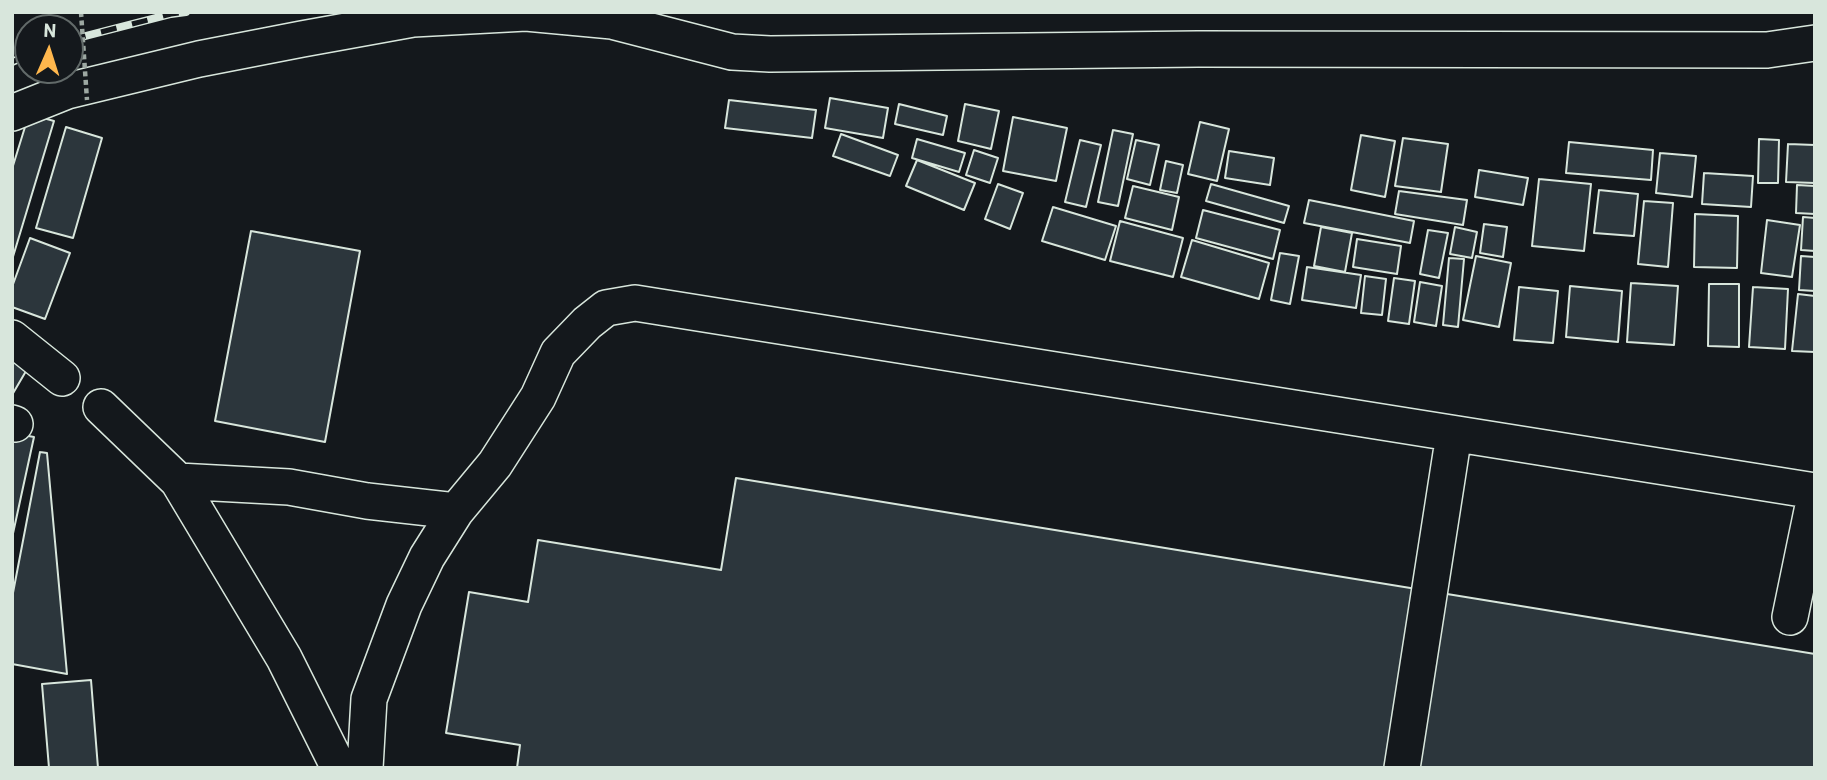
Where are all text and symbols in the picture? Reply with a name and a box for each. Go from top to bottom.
north arrow [14,14,84,84]
text: N [43,18,57,41]

